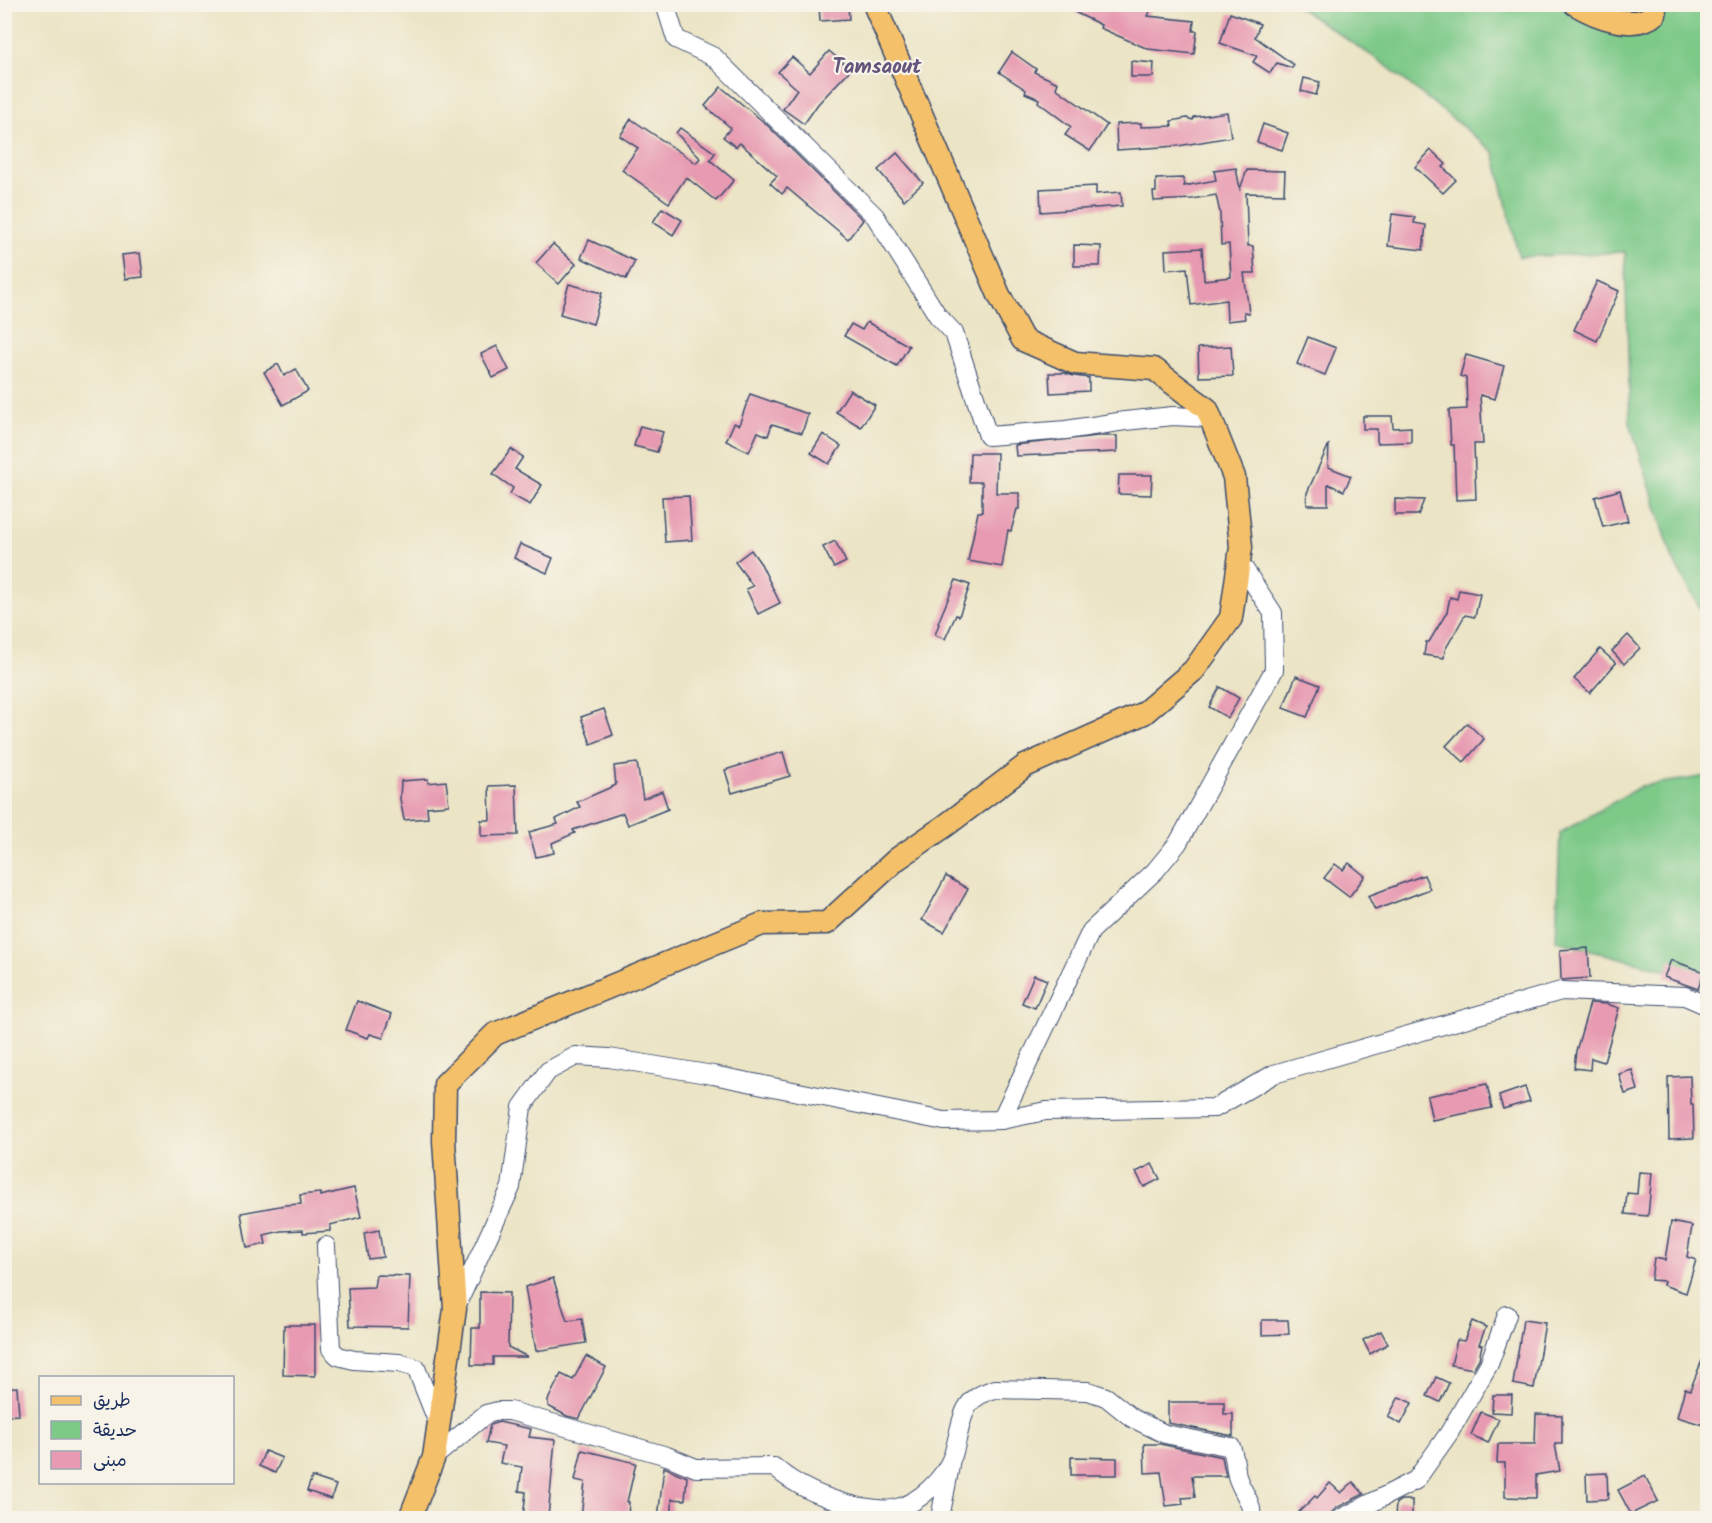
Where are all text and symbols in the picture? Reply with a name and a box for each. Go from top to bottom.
district label: Tamsaout [832,51,922,84]
legend [39,1376,234,1484]
text: طريق [93,1387,131,1416]
text: حديقة [93,1417,137,1446]
text: مبنى [93,1447,127,1476]

